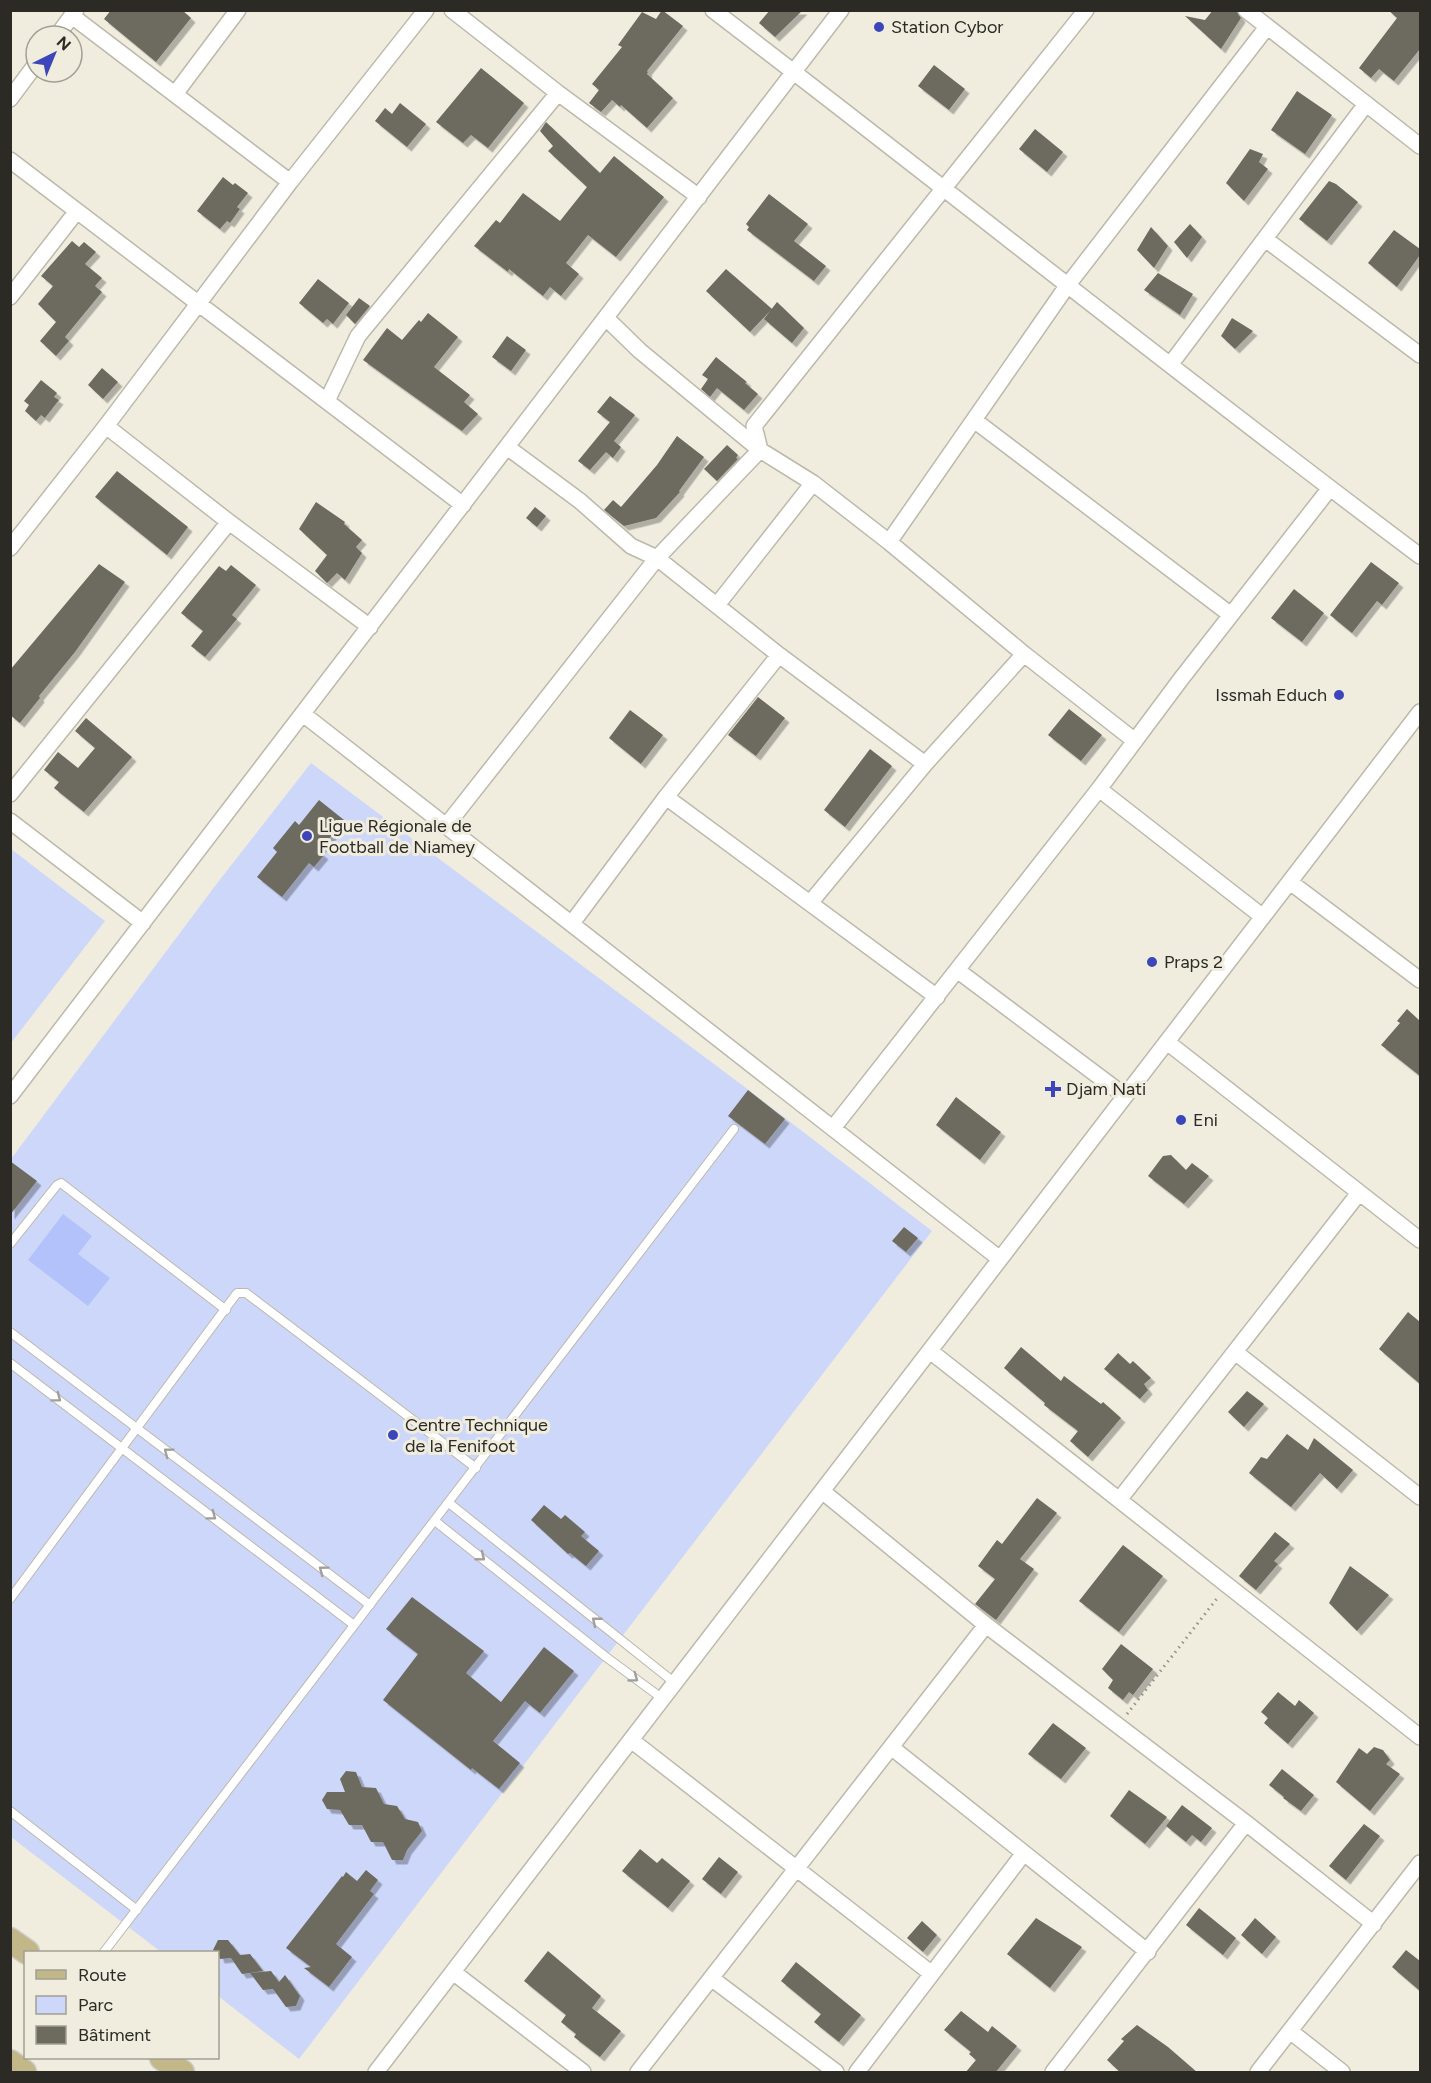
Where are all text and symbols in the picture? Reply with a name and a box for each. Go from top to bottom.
place label: Station Cybor [891,16,1003,38]
marker: Station Cybor [872,20,886,34]
north arrow [24,24,84,84]
text: N [53,32,75,55]
place label: Issmah Educh [1215,684,1327,706]
marker: Issmah Educh [1332,688,1346,702]
place label: Ligue Régionale de Football de Niamey [319,815,475,858]
marker: Ligue Régionale de Football de Niamey [300,829,314,843]
place label: Praps 2 [1164,951,1223,973]
marker: Praps 2 [1145,955,1159,969]
place label: Djam Nati [1066,1078,1146,1100]
marker: Djam Nati [1044,1080,1062,1098]
place label: Eni [1193,1109,1218,1131]
marker: Eni [1174,1113,1188,1127]
one-way arrow [50,1391,61,1402]
place label: Centre Technique de la Fenifoot [405,1414,548,1457]
marker: Centre Technique de la Fenifoot [386,1428,400,1442]
one-way arrow [164,1448,175,1459]
one-way arrow [205,1509,216,1520]
one-way arrow [474,1550,485,1561]
one-way arrow [319,1566,330,1577]
one-way arrow [592,1618,603,1629]
one-way arrow [628,1671,639,1682]
legend [24,1951,219,2059]
text: Route [78,1964,127,1986]
text: Parc [78,1994,114,2016]
text: Bâtiment [78,2024,151,2046]

